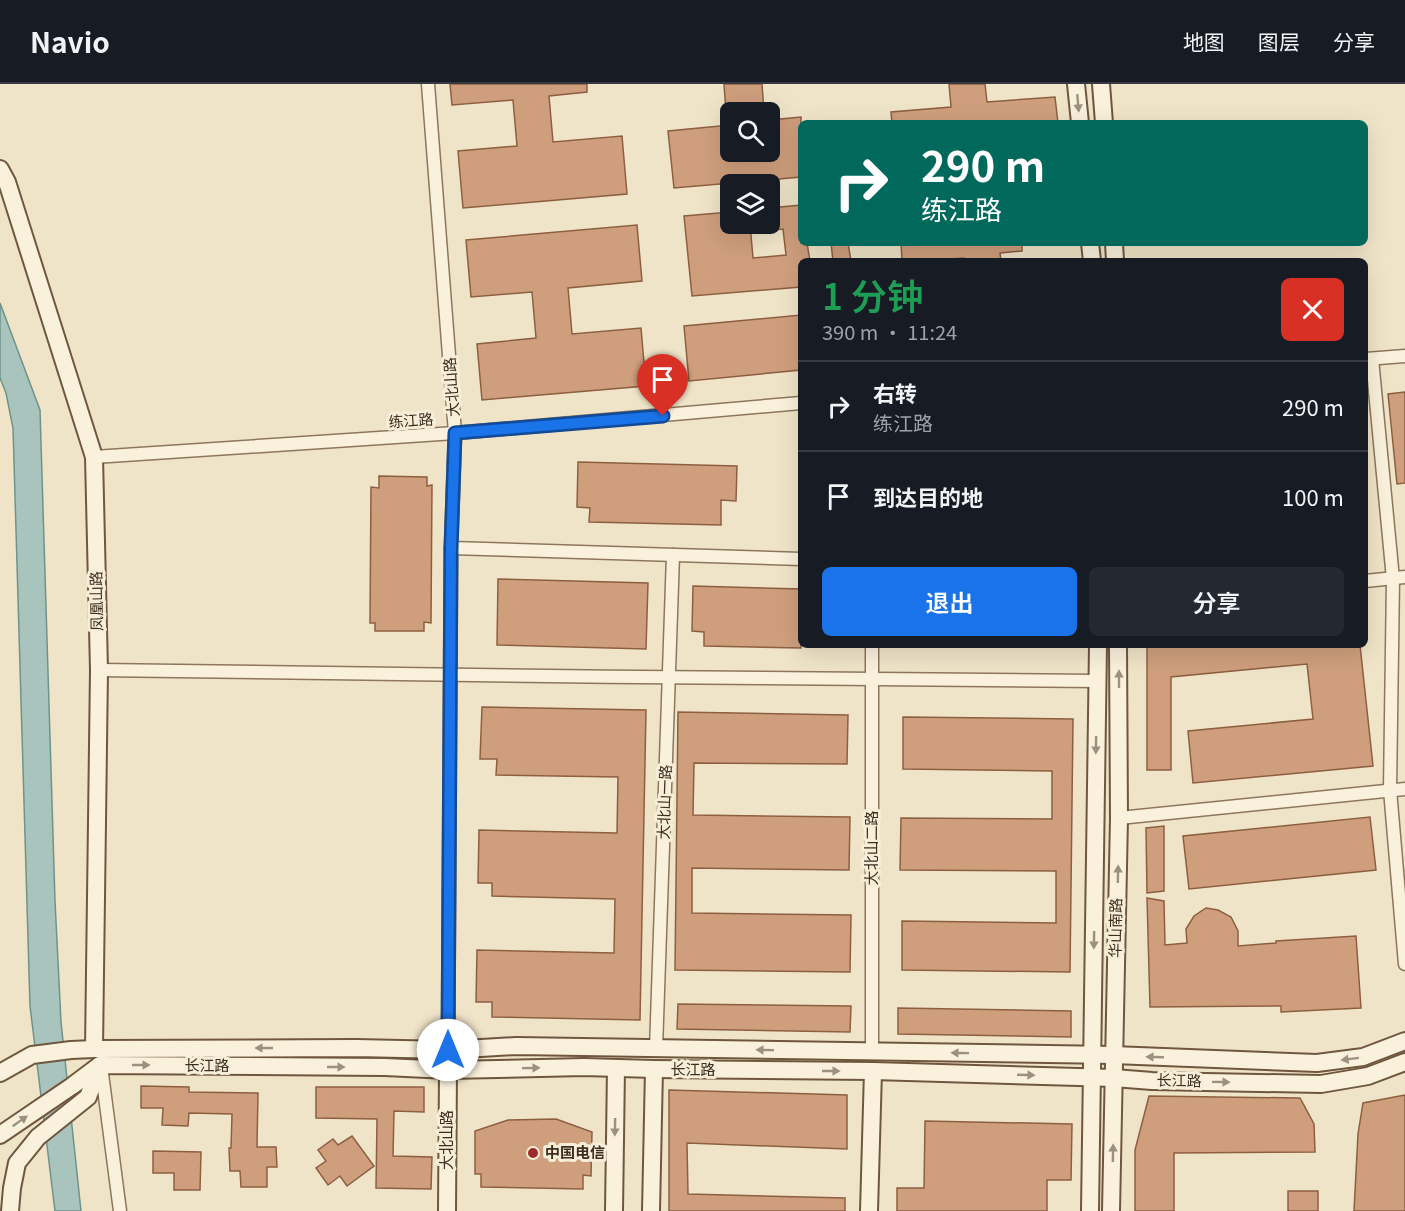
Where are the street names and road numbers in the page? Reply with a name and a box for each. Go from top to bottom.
street label: 大北山路 [438,356,463,418]
street label: 练江路 [388,407,434,432]
street label: 凤凰山路 [84,571,107,631]
street label: 大北山一路 [652,764,675,840]
street label: 大北山二路 [860,810,881,886]
street label: 华山南路 [1103,898,1126,958]
street label: 长江路 [184,1054,230,1075]
street label: 长江路 [670,1058,716,1079]
street label: 长江路 [1156,1069,1202,1090]
street label: 大北山路 [435,1110,456,1170]

